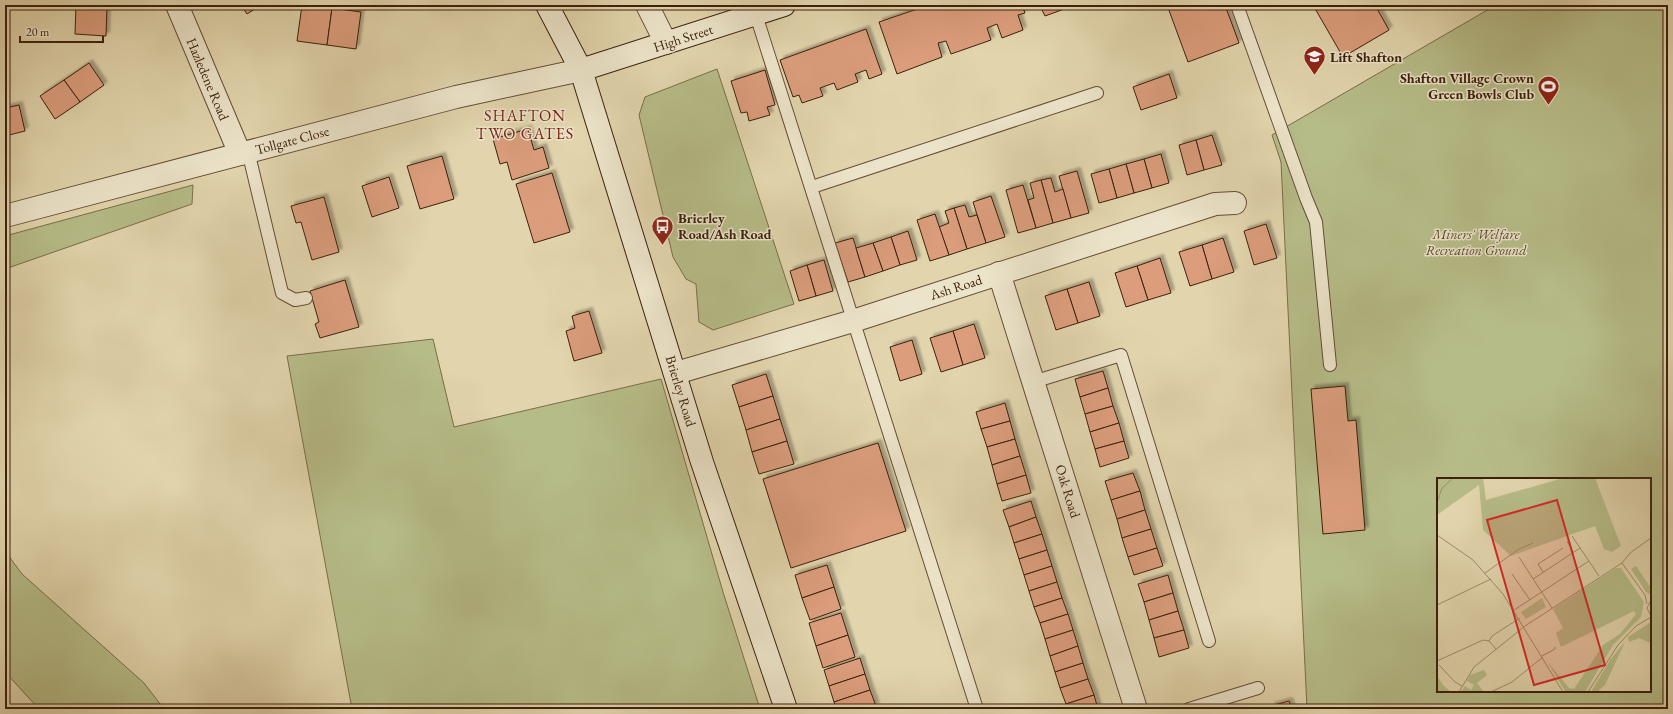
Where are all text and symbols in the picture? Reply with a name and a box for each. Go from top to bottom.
scale bar [20,18,103,44]
street label: High Street [651,20,716,56]
text: 20 m [26,24,50,40]
street label: Hazledene Road [183,35,234,124]
school or university icon: Lift Shafton [1301,44,1327,77]
place label: Lift Shafton [1330,48,1402,66]
place label: Shafton Village Crown Green Bowls Club [1400,69,1534,103]
sports icon: Shafton Village Crown Green Bowls Club [1536,73,1562,106]
district label: SHAFTON TWO GATES [476,105,574,144]
street label: Tollgate Close [253,121,331,159]
place label: Brierley Road/Ash Road [678,209,772,243]
bus stop icon: Brierley Road/Ash Road [650,213,676,246]
park label: Miners' Welfare Recreation Ground [1426,225,1527,259]
street label: Ash Road [927,270,985,304]
street label: Brierley Road [662,353,701,430]
street label: Oak Road [1051,462,1085,521]
inset map [1437,478,1651,692]

